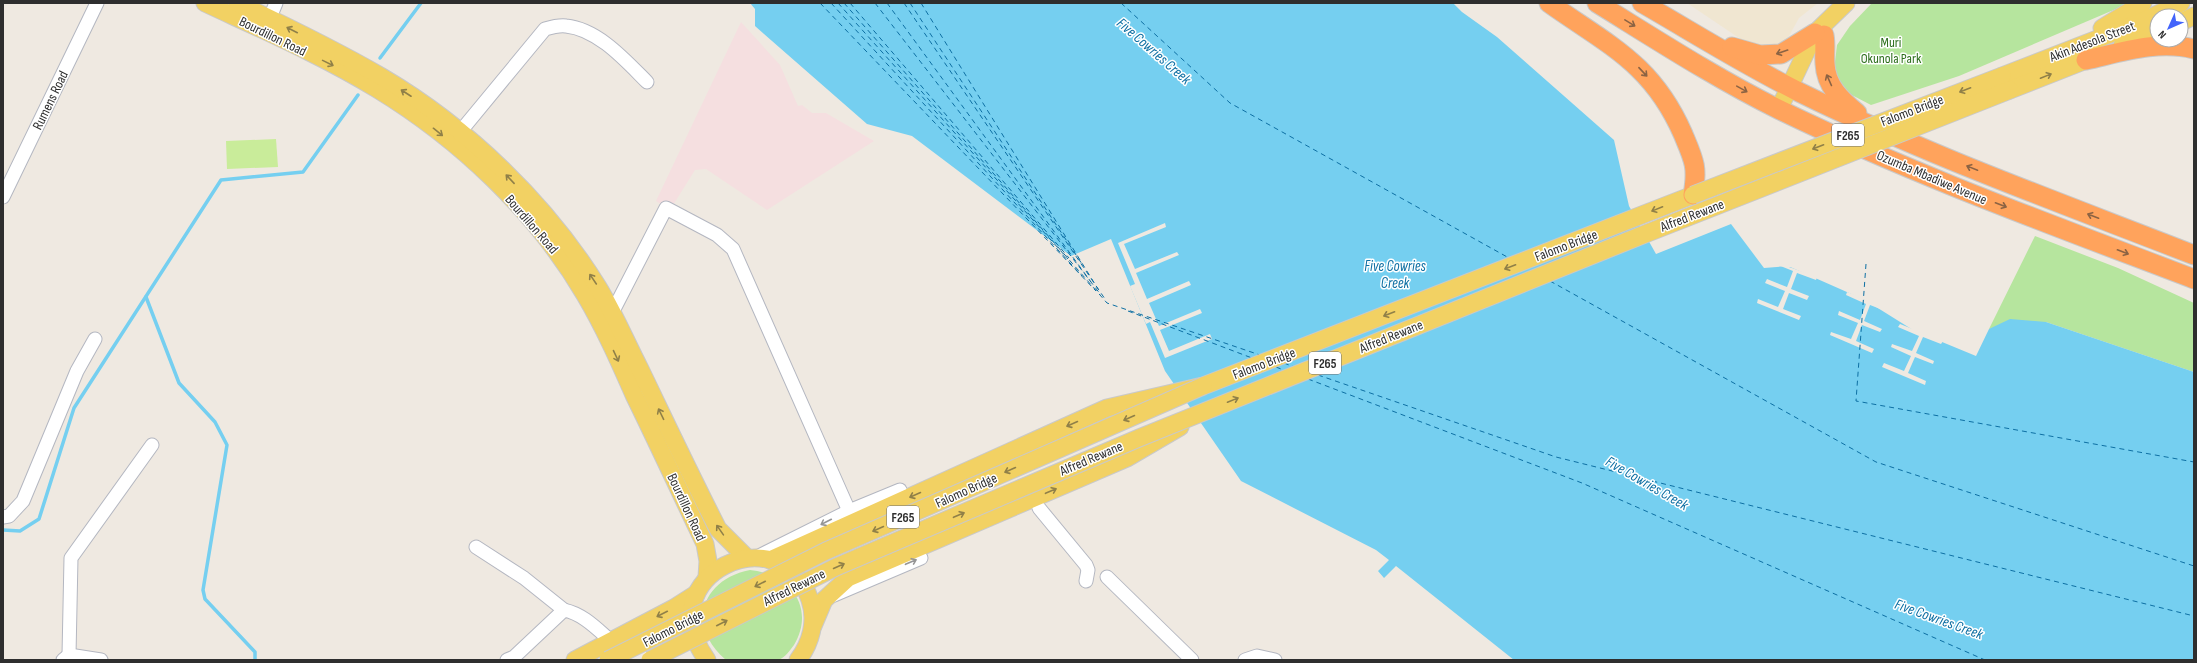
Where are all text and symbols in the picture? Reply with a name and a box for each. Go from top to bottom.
north arrow [2149,8,2189,48]
street label: Bourdillon Road [236,13,309,60]
water label: Five Cowries Creek [1113,14,1195,89]
street label: Akin Adesola Street [2046,17,2137,66]
one-way arrow [1624,20,1636,28]
one-way arrow [286,25,298,33]
text: N [2156,28,2169,41]
park label: Muri Okunola Park [1861,34,1922,67]
one-way arrow [1776,49,1789,56]
one-way arrow [322,60,334,67]
one-way arrow [1639,67,1648,78]
street label: Rumens Road [29,68,72,132]
one-way arrow [2040,72,2052,80]
one-way arrow [1825,75,1832,87]
one-way arrow [1736,86,1748,94]
one-way arrow [1960,86,1972,94]
one-way arrow [400,88,412,96]
street label: Falomo Bridge [1878,91,1946,130]
road number: F265 [1832,124,1864,146]
one-way arrow [433,128,444,137]
one-way arrow [1813,143,1825,151]
street label: Ozumba Mbadiwe Avenue [1874,147,1989,208]
one-way arrow [1966,164,1978,172]
one-way arrow [506,174,515,184]
street label: Bourdillon Road [501,191,562,257]
street label: Alfred Rewane [1657,196,1726,236]
one-way arrow [1995,202,2007,210]
one-way arrow [1651,206,1663,214]
one-way arrow [2087,211,2099,219]
street label: Falomo Bridge [1532,226,1600,265]
one-way arrow [2116,248,2128,256]
water label: Five Cowries Creek [1364,257,1427,293]
one-way arrow [1504,263,1516,271]
one-way arrow [589,274,597,285]
one-way arrow [1383,311,1395,319]
street label: Alfred Rewane [1356,316,1425,357]
street label: Falomo Bridge [1230,344,1298,383]
one-way arrow [613,349,620,361]
road number: F265 [1309,352,1341,374]
one-way arrow [1227,395,1239,403]
one-way arrow [657,408,665,420]
one-way arrow [1123,414,1135,422]
one-way arrow [1066,421,1078,428]
street label: Alfred Rewane [1056,438,1125,480]
water label: Five Cowries Creek [1602,452,1692,515]
one-way arrow [1004,467,1016,474]
street label: Falomo Bridge [933,469,1000,512]
street label: Bourdillon Road [663,471,710,544]
one-way arrow [1045,486,1057,494]
one-way arrow [909,492,921,499]
road number: F265 [887,506,919,528]
one-way arrow [952,511,964,518]
one-way arrow [820,519,832,526]
one-way arrow [716,524,724,535]
one-way arrow [872,525,884,533]
one-way arrow [904,558,916,565]
one-way arrow [833,562,845,569]
street label: Alfred Rewane [760,565,828,610]
one-way arrow [755,581,767,588]
water label: Five Cowries Creek [1892,595,1986,644]
street label: Falomo Bridge [640,606,706,651]
one-way arrow [657,611,669,618]
one-way arrow [716,619,728,626]

